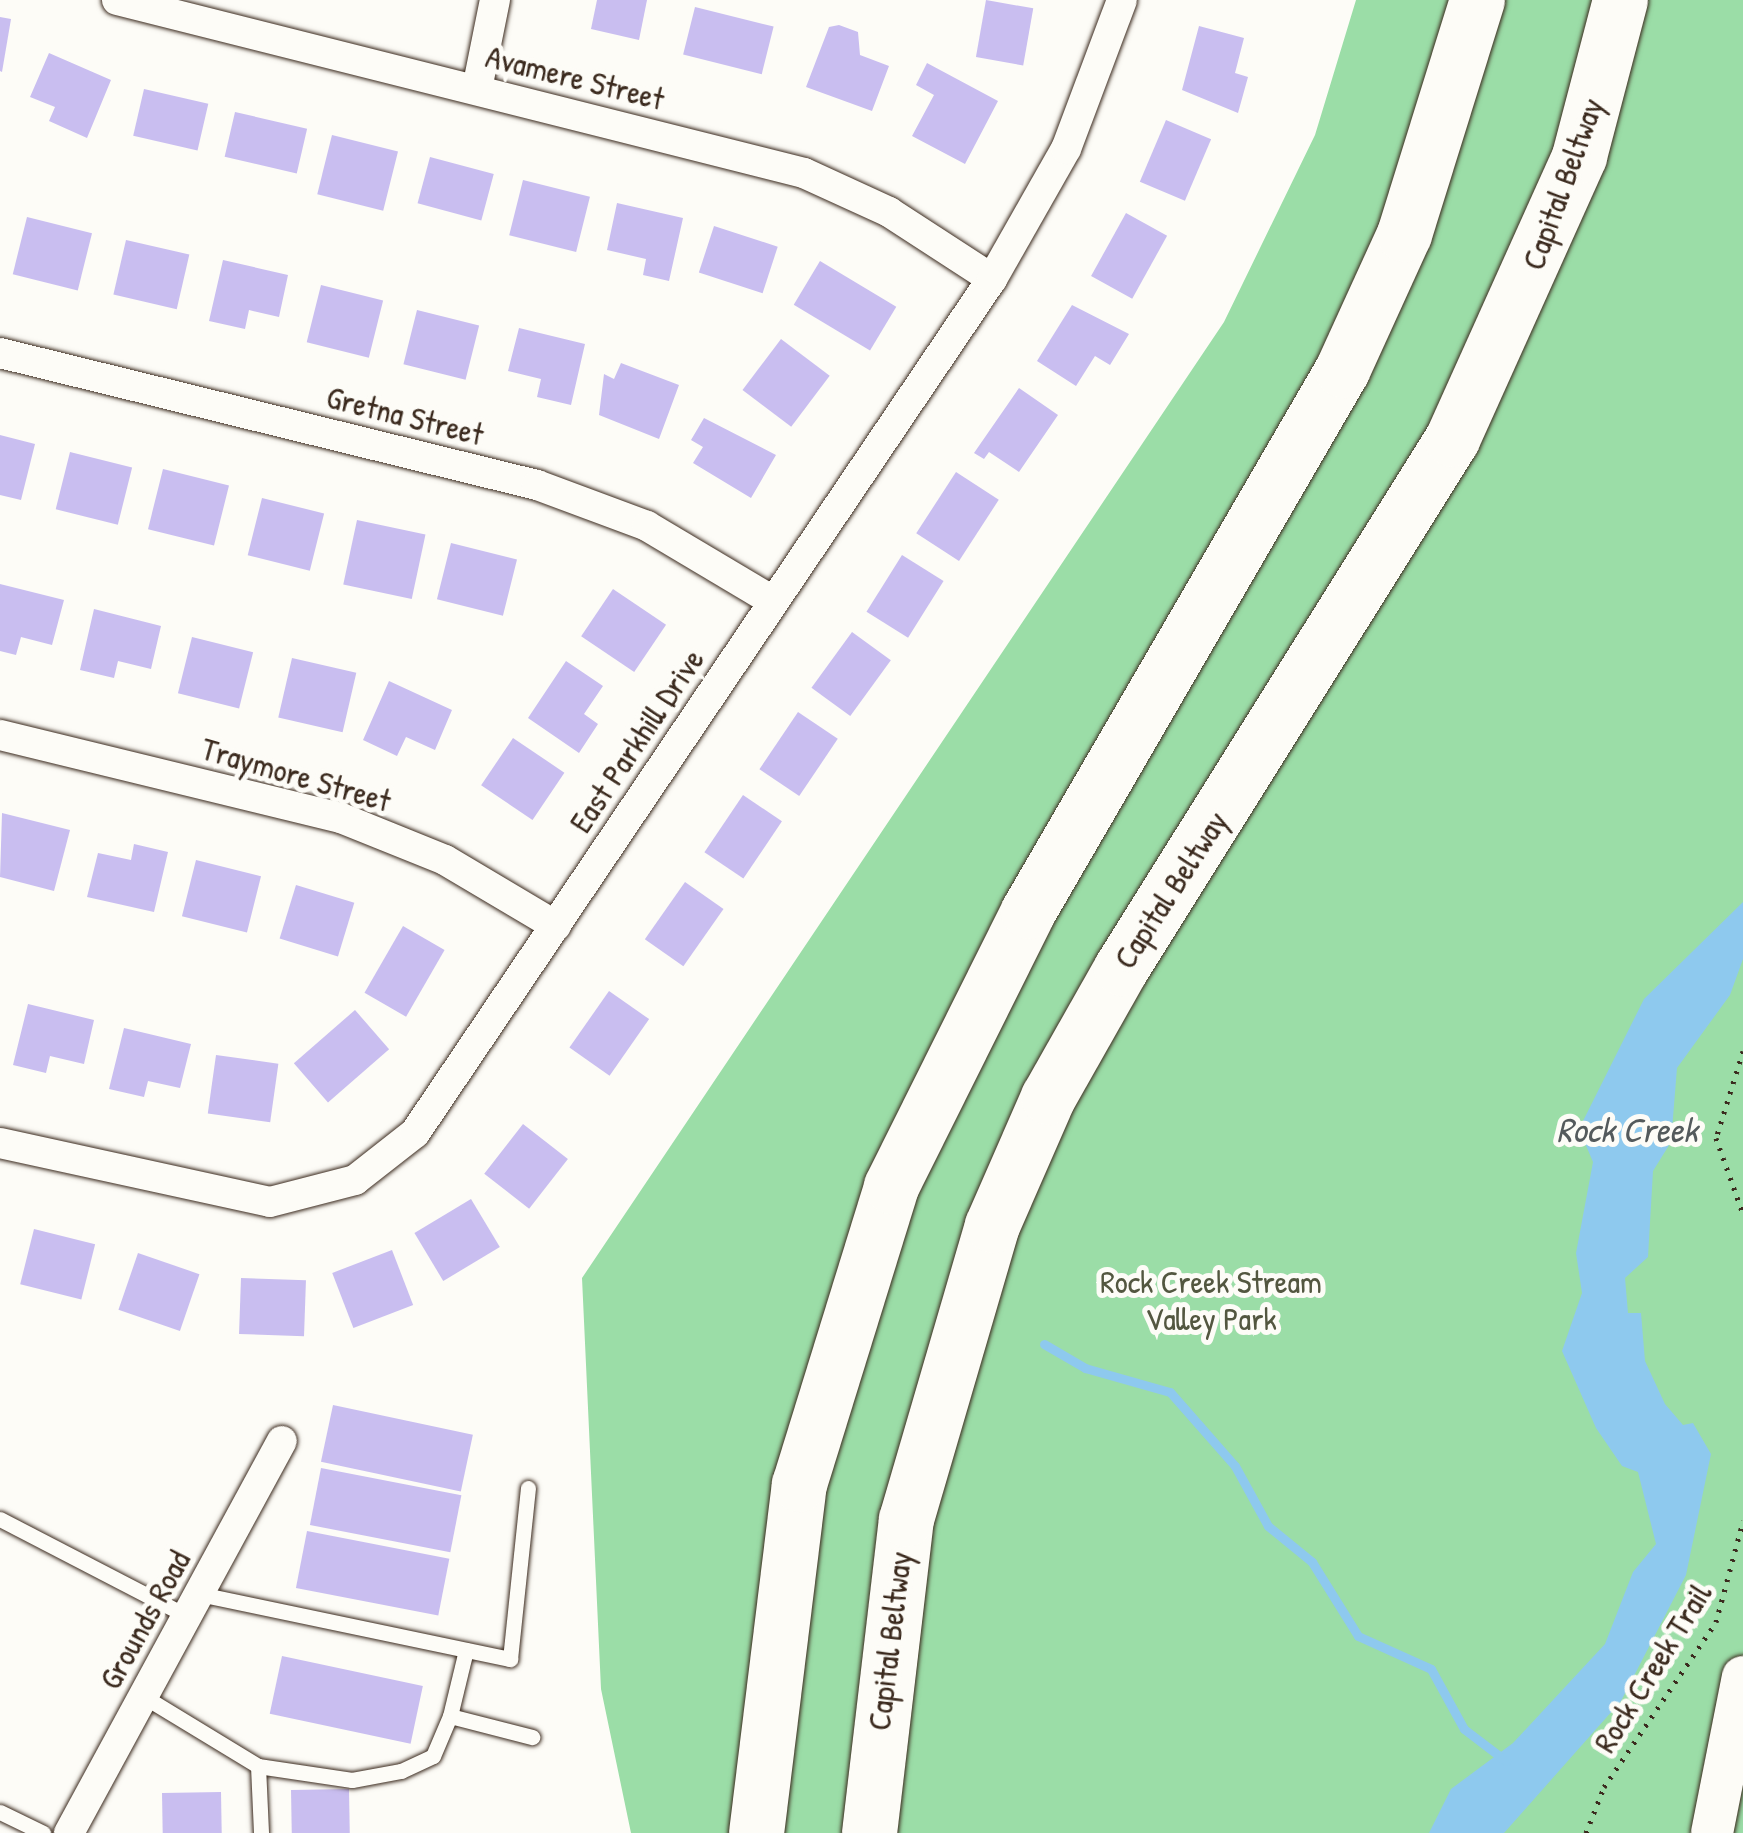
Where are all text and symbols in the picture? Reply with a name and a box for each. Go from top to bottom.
street label: Avamere Street [482,37,668,119]
street label: Capital Beltway [1514,93,1612,275]
street label: Gretna Street [323,378,487,454]
street label: East Parkhill Drive [562,642,712,840]
street label: Traymore Street [197,730,395,820]
street label: Capital Beltway [1106,804,1236,976]
water label: Rock Creek [1556,1109,1698,1151]
park label: Rock Creek Stream Valley Park [1100,1264,1322,1339]
street label: Grounds Road [91,1544,199,1696]
street label: Capital Beltway [860,1549,920,1733]
street label: Rock Creek Trail [1586,1576,1720,1760]

